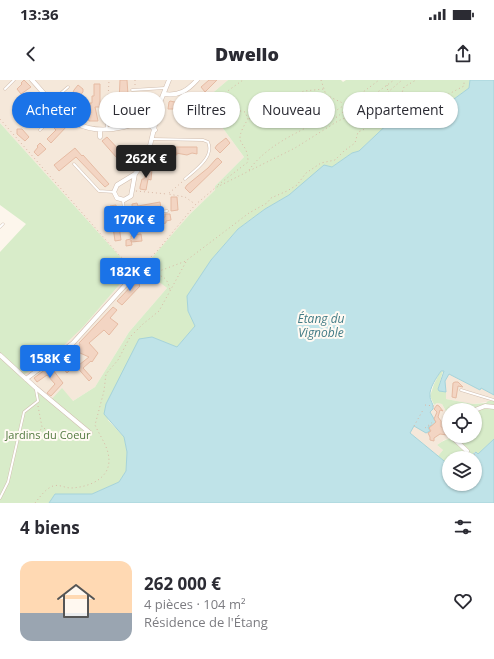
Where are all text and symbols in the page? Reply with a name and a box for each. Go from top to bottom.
text: 13:36 [20,4,59,24]
text: Dwello [215,42,279,66]
icon: back [20,43,42,65]
icon: share [452,43,474,65]
chip: Acheter [12,92,91,128]
chip: Louer [99,92,165,128]
chip: Filtres [173,92,240,128]
chip: Nouveau [248,92,335,128]
chip: Appartement [343,92,458,128]
pin: 262K € [113,145,179,179]
text: 262K € [125,149,167,167]
pin: 170K € [101,206,167,240]
text: 170K € [113,210,155,228]
pin: 182K € [97,258,163,292]
text: 182K € [109,262,151,280]
water label: Étang du Vignoble [297,310,345,341]
pin: 158K € [17,345,83,379]
text: 158K € [29,349,71,367]
map controls [442,403,482,491]
button: locate [442,403,482,443]
park label: Jardins du Coeur [4,427,91,442]
button: layers [442,451,482,491]
text: 4 biens [20,516,80,539]
icon: filters [452,516,474,538]
text: 262 000 € [144,572,221,595]
icon: home [52,577,100,625]
icon: heart [452,590,474,612]
text: 4 pièces · 104 m² [144,595,245,613]
text: Résidence de l'Étang [144,613,268,631]

